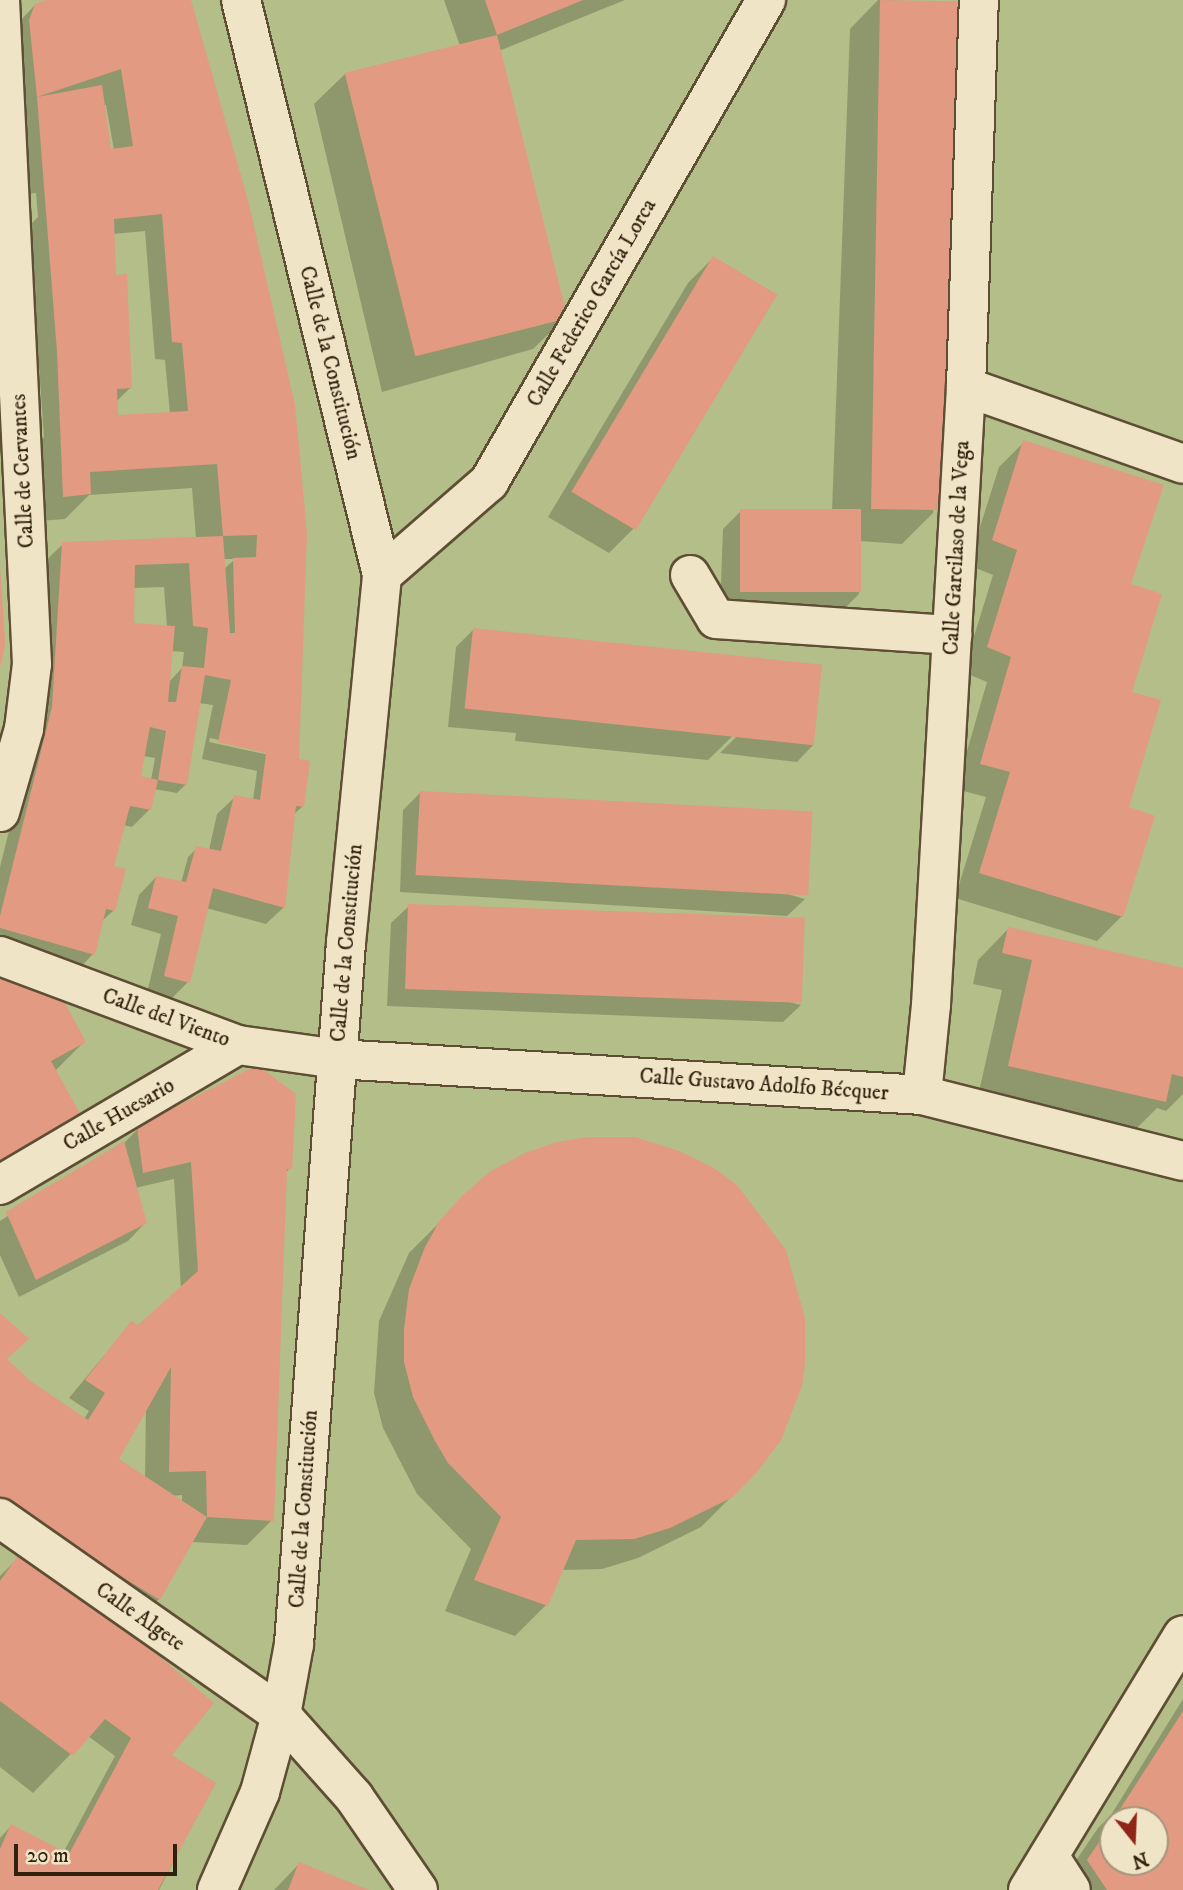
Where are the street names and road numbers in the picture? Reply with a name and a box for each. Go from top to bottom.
street label: Calle Federico García Lorca [522,194,662,412]
street label: Calle de la Constitución [294,264,366,462]
street label: Calle de Cervantes [6,393,40,549]
street label: Calle Garcilaso de la Vega [939,440,975,656]
street label: Calle de la Constitución [326,843,368,1043]
street label: Calle del Viento [99,983,233,1053]
street label: Calle Gustavo Adolfo Bécquer [639,1064,889,1106]
street label: Calle Huesario [59,1073,179,1157]
street label: Calle de la Constitución [284,1409,324,1609]
street label: Calle Algete [91,1577,189,1657]

